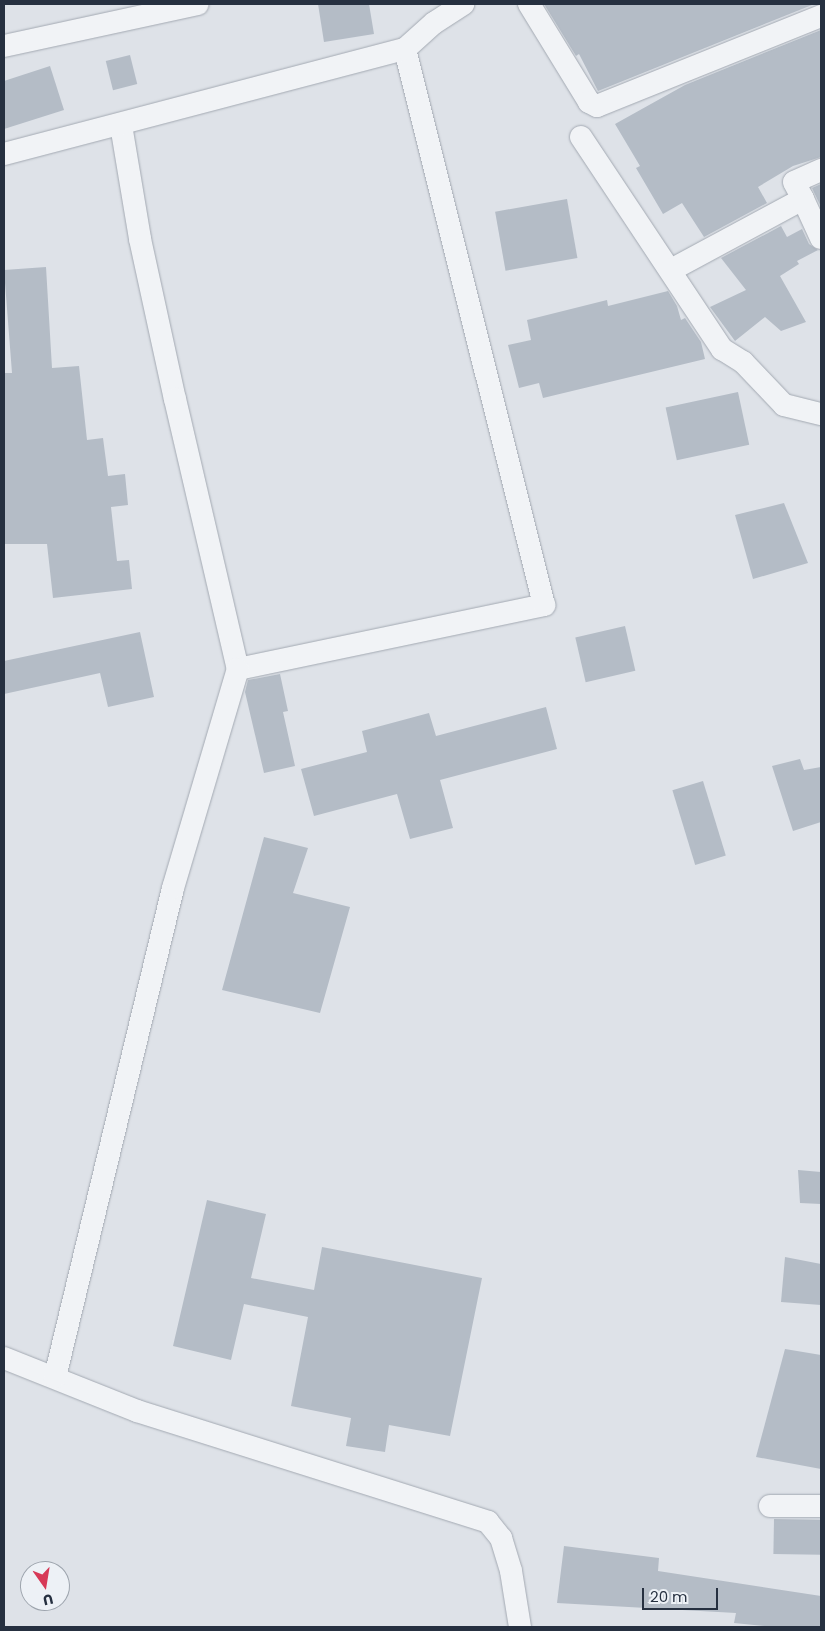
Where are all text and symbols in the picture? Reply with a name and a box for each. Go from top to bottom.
north arrow [20,1561,70,1611]
scale bar [645,1578,721,1610]
text: 20 m [650,1586,688,1607]
text: U [41,1589,55,1610]

